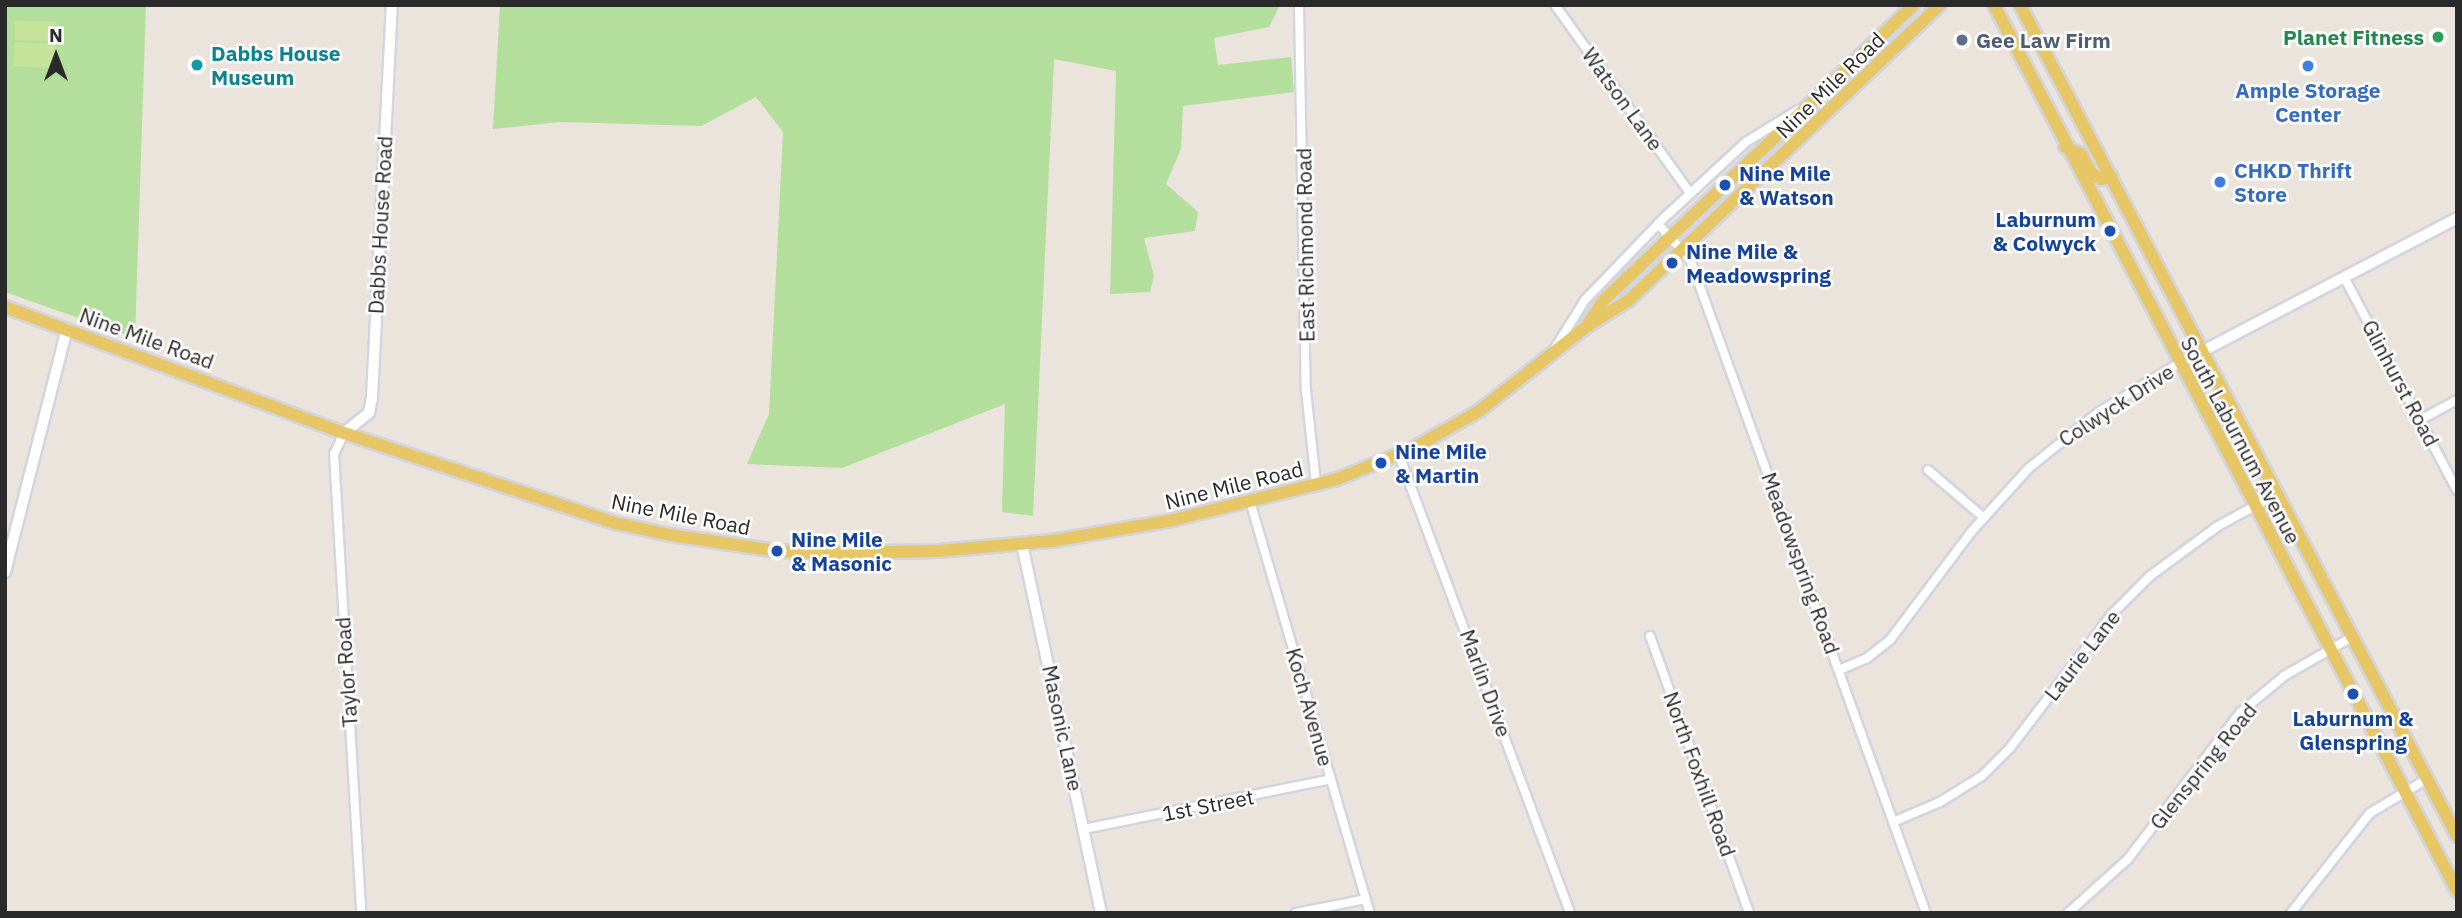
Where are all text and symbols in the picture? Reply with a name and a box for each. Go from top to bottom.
north arrow [21,21,91,91]
text: N [49,23,63,47]
place label: Planet Fitness [2283,24,2424,50]
street label: Nine Mile Road [1770,27,1890,143]
place label: Gee Law Firm [1976,27,2111,53]
marker: Planet Fitness [2430,29,2446,45]
marker: Gee Law Firm [1954,32,1970,48]
place label: Dabbs House Museum [211,40,341,90]
street label: Watson Lane [1577,43,1669,155]
marker: Dabbs House Museum [189,57,205,73]
marker: Ample Storage Center [2300,58,2316,74]
place label: Ample Storage Center [2235,77,2381,127]
street label: Dabbs House Road [363,135,397,315]
street label: East Richmond Road [1291,148,1319,342]
place label: CHKD Thrift Store [2234,157,2352,207]
place label: Nine Mile & Watson [1739,160,1834,210]
marker: CHKD Thrift Store [2212,174,2228,190]
marker: Nine Mile & Watson [1717,177,1733,193]
place label: Laburnum & Colwyck [1992,206,2096,256]
marker: Laburnum & Colwyck [2102,223,2118,239]
place label: Nine Mile & Meadowspring [1686,238,1831,288]
marker: Nine Mile & Meadowspring [1664,255,1680,271]
street label: Nine Mile Road [76,302,218,374]
street label: Glinhurst Road [2357,315,2445,451]
street label: South Laburnum Avenue [2176,332,2306,548]
street label: Colwyck Drive [2054,358,2178,452]
place label: Nine Mile & Martin [1395,438,1487,488]
marker: Nine Mile & Martin [1373,455,1389,471]
street label: Nine Mile Road [1162,456,1306,514]
street label: Meadowspring Road [1756,469,1846,657]
street label: Nine Mile Road [609,488,753,540]
place label: Nine Mile & Masonic [791,526,892,576]
marker: Nine Mile & Masonic [769,543,785,559]
street label: Laurie Lane [2039,605,2125,705]
street label: Taylor Road [330,616,362,728]
street label: Marlin Drive [1455,626,1517,740]
street label: Koch Avenue [1281,645,1339,769]
street label: Masonic Lane [1037,663,1089,793]
marker: Laburnum & Glenspring [2345,686,2361,702]
street label: North Foxhill Road [1658,688,1742,860]
street label: Glenspring Road [2144,698,2262,834]
place label: Laburnum & Glenspring [2293,705,2413,755]
street label: 1st Street [1160,784,1256,826]

